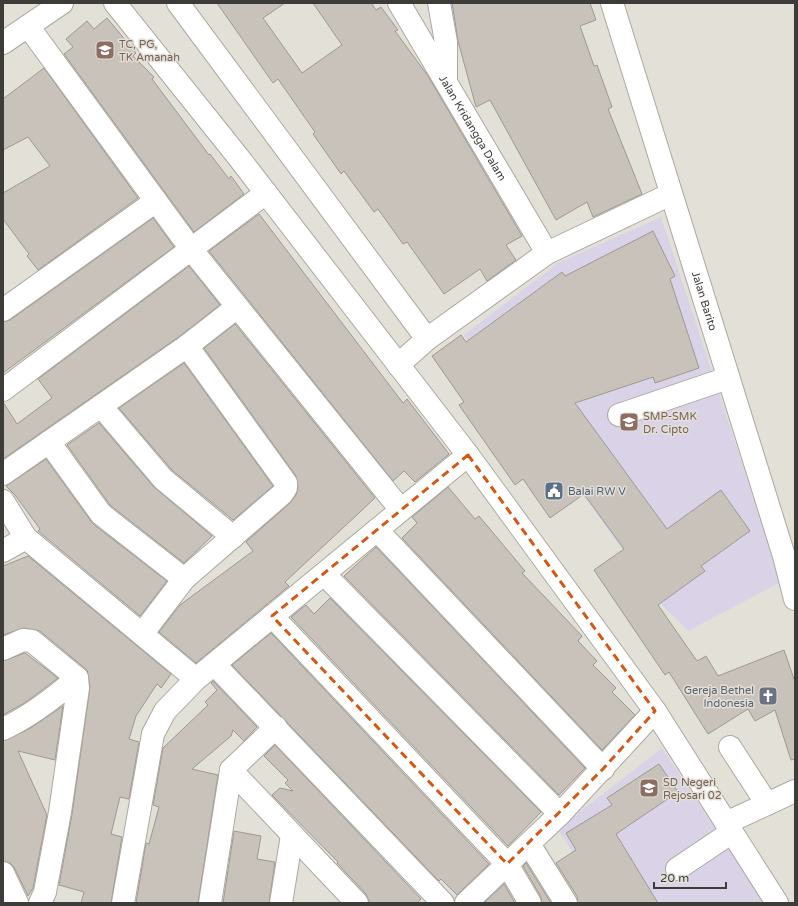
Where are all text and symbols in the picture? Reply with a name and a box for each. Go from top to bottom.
place label: TC, PG, TK Amanah [119,38,180,64]
school or university icon: TC, PG, TK Amanah [94,39,116,61]
street label: Jalan Kridangga Dalam [436,73,509,183]
street label: Jalan Barito [689,270,720,333]
place label: SMP-SMK Dr. Cipto [643,410,697,436]
school or university icon: SMP-SMK Dr. Cipto [618,411,640,433]
public building icon: Balai RW V [543,480,565,502]
place label: Balai RW V [568,485,626,498]
place label: Gereja Bethel Indonesia [684,684,754,710]
church icon: Gereja Bethel Indonesia [757,685,779,707]
place label: SD Negeri Rejosari 02 [663,776,722,802]
school or university icon: SD Negeri Rejosari 02 [638,777,660,799]
scale bar [654,864,726,890]
text: 20 m [660,871,689,885]

